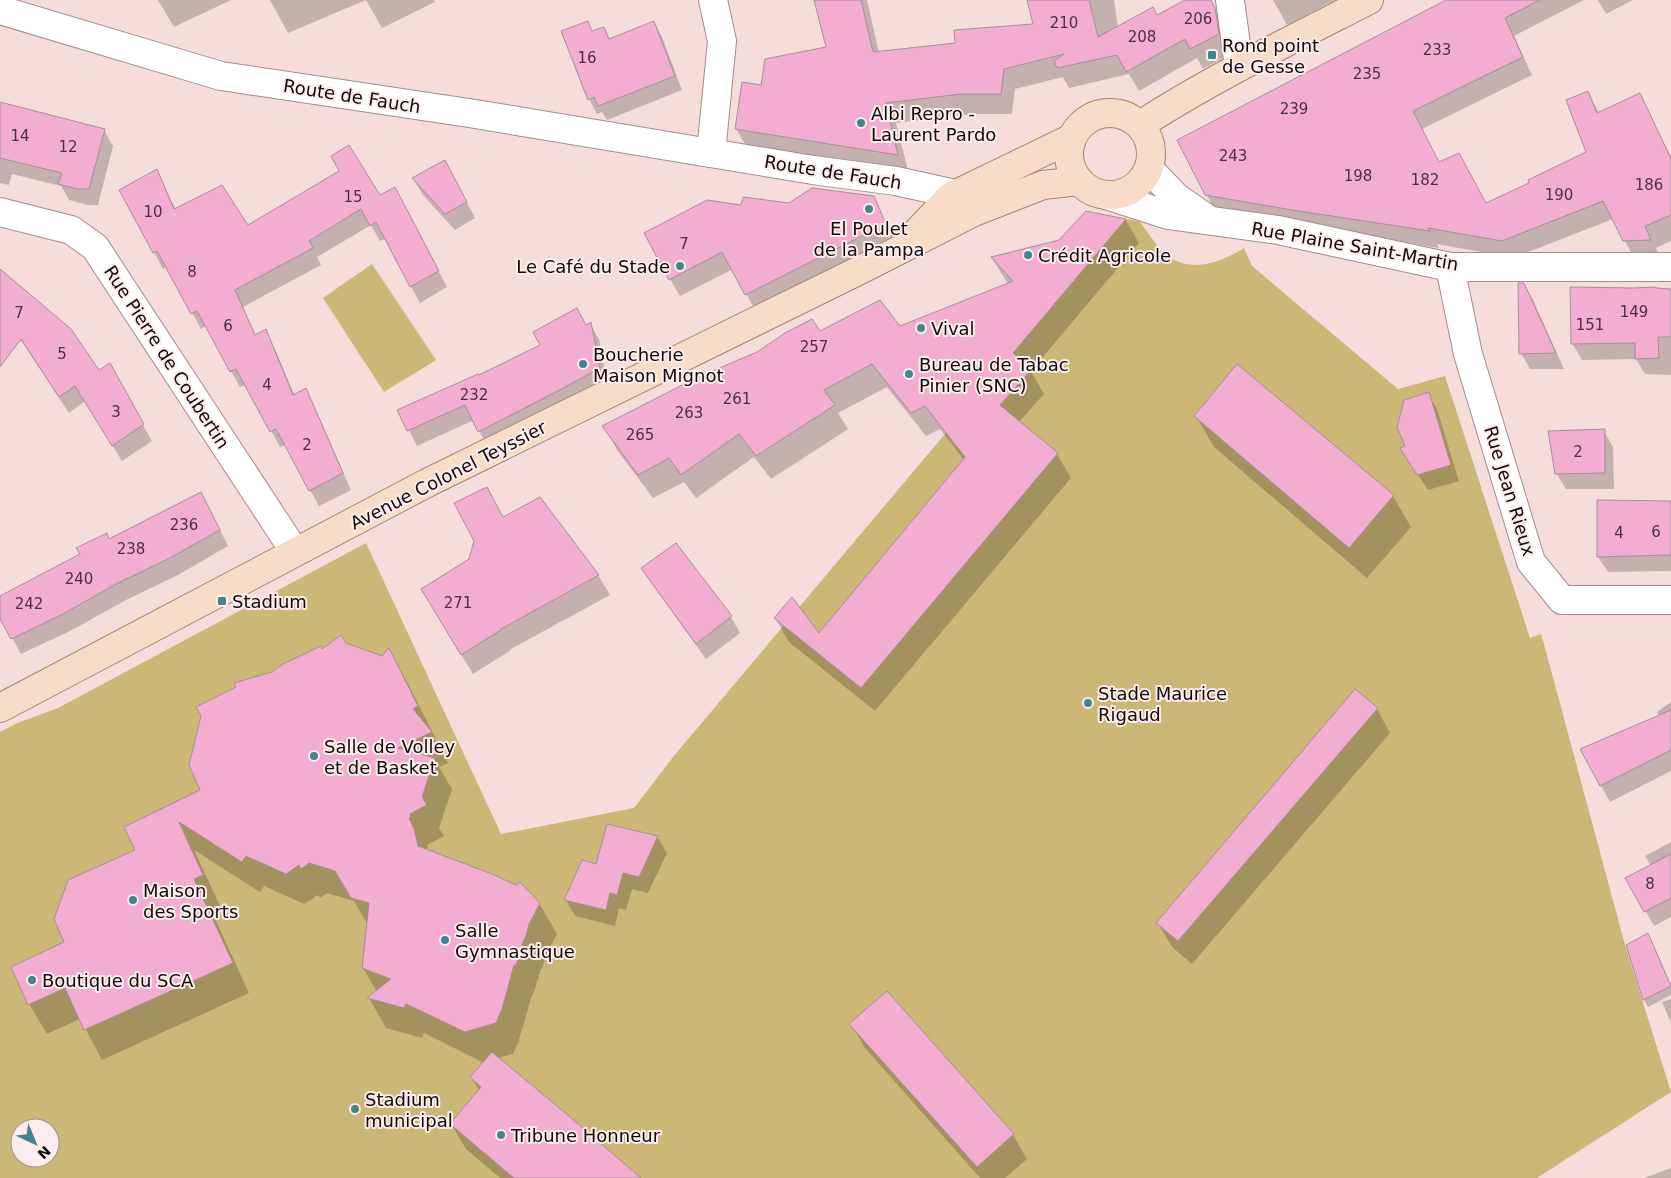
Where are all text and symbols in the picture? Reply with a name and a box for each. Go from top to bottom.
house number: 206 [1184,10,1212,28]
house number: 210 [1050,14,1078,32]
house number: 208 [1128,28,1156,46]
place label: Rond point de Gesse [1222,35,1319,77]
house number: 233 [1423,41,1451,59]
house number: 16 [577,49,597,67]
marker: Rond point de Gesse [1206,49,1218,61]
house number: 235 [1353,65,1381,83]
street label: Route de Fauch [282,75,422,117]
house number: 239 [1280,100,1308,118]
place label: Albi Repro - Laurent Pardo [871,103,996,145]
marker: Albi Repro - Laurent Pardo [855,117,867,129]
house number: 14 [10,127,30,145]
house number: 12 [58,138,78,156]
house number: 243 [1219,147,1247,165]
street label: Route de Fauch [763,151,903,193]
house number: 198 [1344,167,1372,185]
house number: 182 [1411,171,1439,189]
house number: 186 [1635,176,1663,194]
house number: 190 [1545,186,1573,204]
house number: 15 [343,188,363,206]
house number: 10 [143,203,163,221]
marker: El Poulet de la Pampa [863,203,875,215]
street label: Rue Plaine Saint-Martin [1250,217,1460,275]
place label: El Poulet de la Pampa [813,218,925,260]
house number: 7 [679,235,689,253]
place label: Crédit Agricole [1038,245,1171,266]
marker: Crédit Agricole [1022,249,1034,261]
place label: Le Café du Stade [516,256,670,277]
marker: Le Café du Stade [674,260,686,272]
street label: Rue Pierre de Coubertin [100,262,234,452]
house number: 8 [187,263,197,281]
house number: 149 [1620,303,1648,321]
house number: 7 [14,304,24,322]
house number: 151 [1576,316,1604,334]
house number: 6 [223,317,233,335]
place label: Vival [931,318,975,339]
marker: Vival [915,322,927,334]
house number: 257 [800,338,828,356]
place label: Boucherie Maison Mignot [593,344,724,386]
house number: 5 [57,345,67,363]
place label: Bureau de Tabac Pinier (SNC) [919,354,1069,396]
marker: Boucherie Maison Mignot [577,358,589,370]
marker: Bureau de Tabac Pinier (SNC) [903,368,915,380]
house number: 4 [262,376,272,394]
house number: 232 [460,386,488,404]
house number: 261 [723,390,751,408]
house number: 3 [111,403,121,421]
house number: 263 [675,404,703,422]
street label: Avenue Colonel Teyssier [346,416,550,534]
street label: Rue Jean Rieux [1480,423,1540,559]
house number: 265 [626,426,654,444]
house number: 2 [302,436,312,454]
house number: 2 [1573,443,1583,461]
house number: 236 [170,516,198,534]
house number: 6 [1651,523,1661,541]
house number: 4 [1614,524,1624,542]
house number: 238 [117,540,145,558]
house number: 240 [65,570,93,588]
place label: Stadium [232,591,307,612]
house number: 271 [444,594,472,612]
house number: 242 [15,595,43,613]
marker: Stadium [216,595,228,607]
place label: Stade Maurice Rigaud [1098,683,1227,725]
marker: Stade Maurice Rigaud [1082,697,1094,709]
place label: Salle de Volley et de Basket [324,736,455,778]
marker: Salle de Volley et de Basket [308,750,320,762]
house number: 8 [1645,875,1655,893]
place label: Maison des Sports [143,880,238,922]
marker: Maison des Sports [127,894,139,906]
place label: Salle Gymnastique [455,920,575,962]
marker: Salle Gymnastique [439,934,451,946]
place label: Boutique du SCA [42,970,194,991]
marker: Boutique du SCA [26,974,38,986]
place label: Stadium municipal [365,1089,453,1131]
marker: Stadium municipal [349,1103,361,1115]
north arrow [10,1118,60,1168]
place label: Tribune Honneur [510,1125,661,1146]
marker: Tribune Honneur [495,1129,507,1141]
text: N [34,1143,54,1162]

